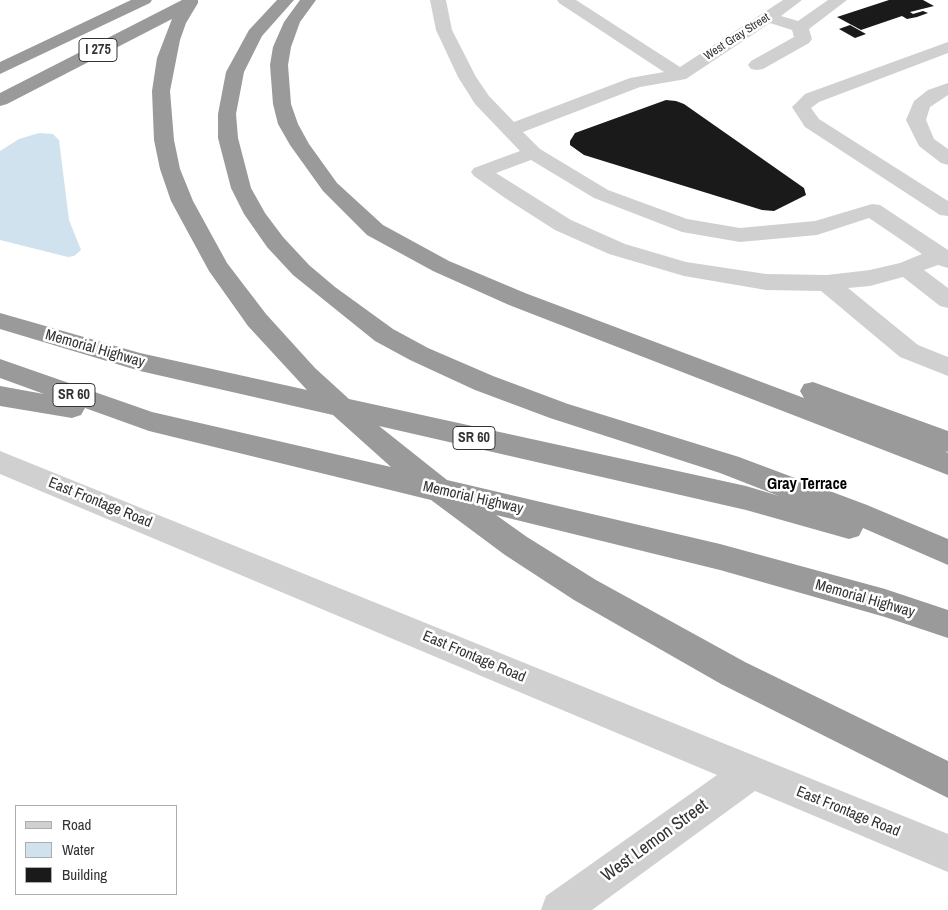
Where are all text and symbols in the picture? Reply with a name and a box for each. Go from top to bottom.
street label: West Gray Street [702,10,772,64]
road number: I 275 [79,38,117,62]
street label: Memorial Highway [43,326,147,372]
road number: SR 60 [53,384,95,406]
road number: SR 60 [453,426,495,449]
street label: East Frontage Road [46,474,154,532]
district label: Gray Terrace [767,475,847,495]
street label: Memorial Highway [421,478,525,518]
street label: Memorial Highway [813,576,917,622]
street label: East Frontage Road [420,627,528,687]
street label: East Frontage Road [794,783,902,841]
street label: West Lemon Street [598,795,712,887]
legend [15,805,178,895]
text: Road [62,814,91,835]
text: Water [62,839,94,860]
text: Building [62,864,107,885]

